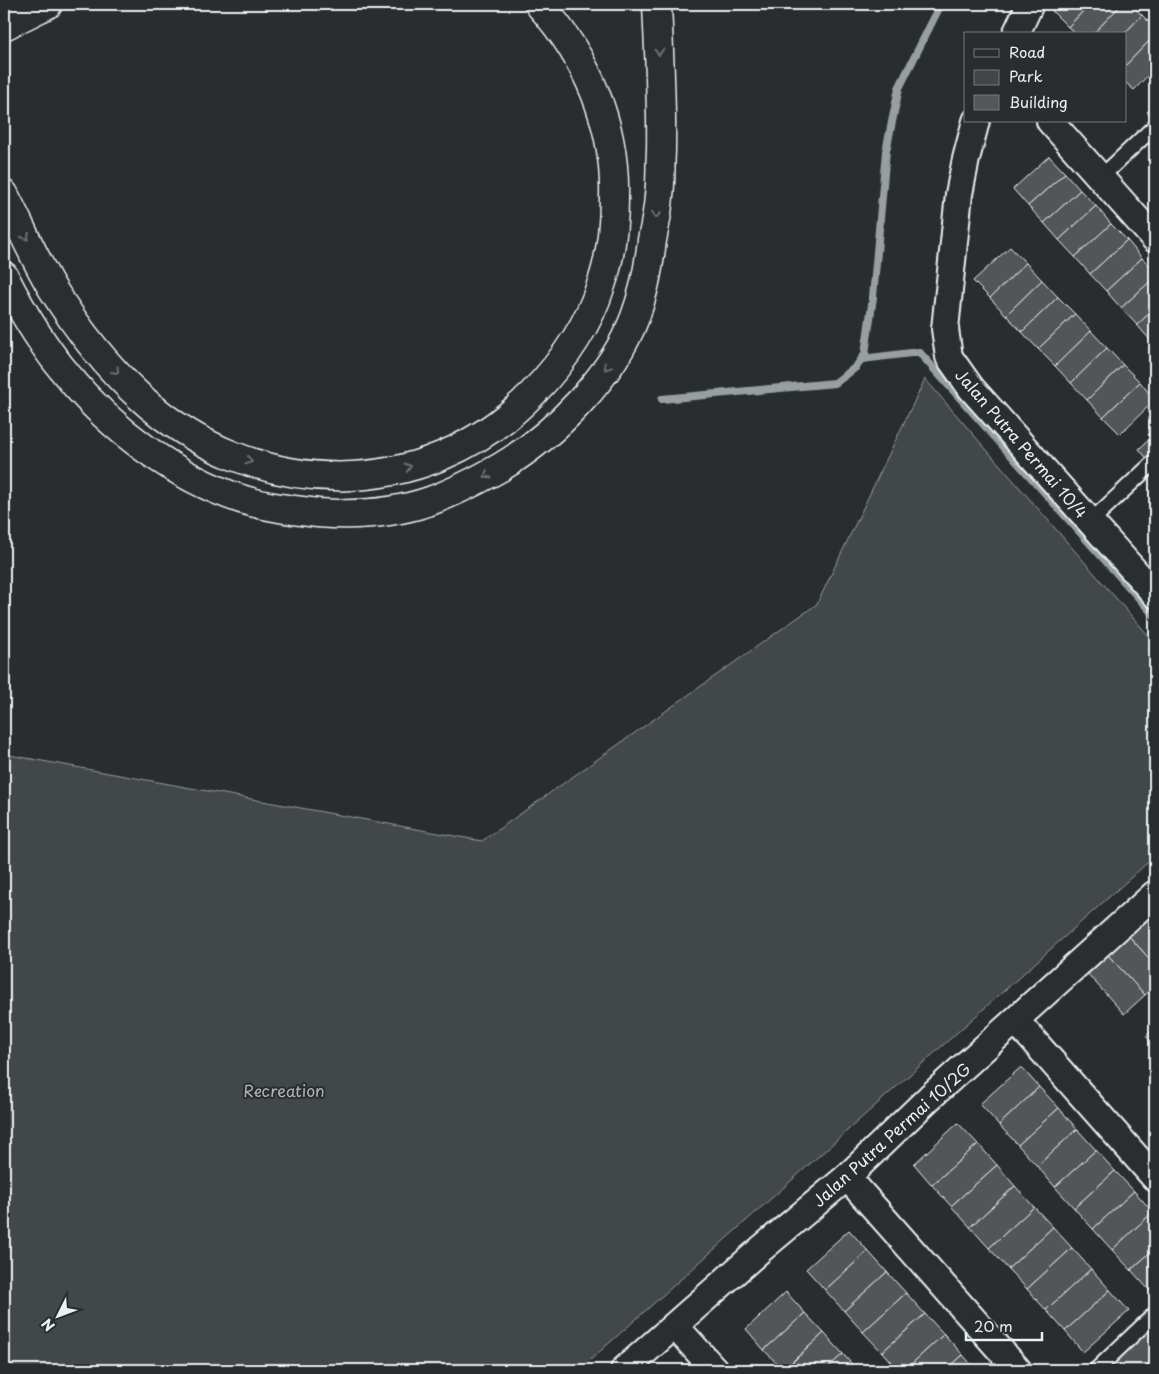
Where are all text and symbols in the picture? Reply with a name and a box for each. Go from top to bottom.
legend [964,32,1126,122]
text: Road [1009,40,1045,63]
one-way arrow [654,49,664,57]
text: Park [1009,64,1043,87]
text: Building [1009,90,1068,113]
one-way arrow [652,210,662,219]
one-way arrow [20,232,30,241]
one-way arrow [603,362,613,371]
street label: Jalan Putra Permai 10/4 [950,363,1094,523]
one-way arrow [110,366,119,375]
one-way arrow [244,456,252,466]
one-way arrow [404,462,413,473]
one-way arrow [484,468,493,478]
street label: Jalan Putra Permai 10/2G [807,1056,975,1212]
park label: Recreation [243,1078,325,1102]
north arrow [32,1292,82,1342]
scale bar [966,1309,1043,1341]
text: N [36,1314,59,1336]
text: 20 m [974,1314,1013,1337]

